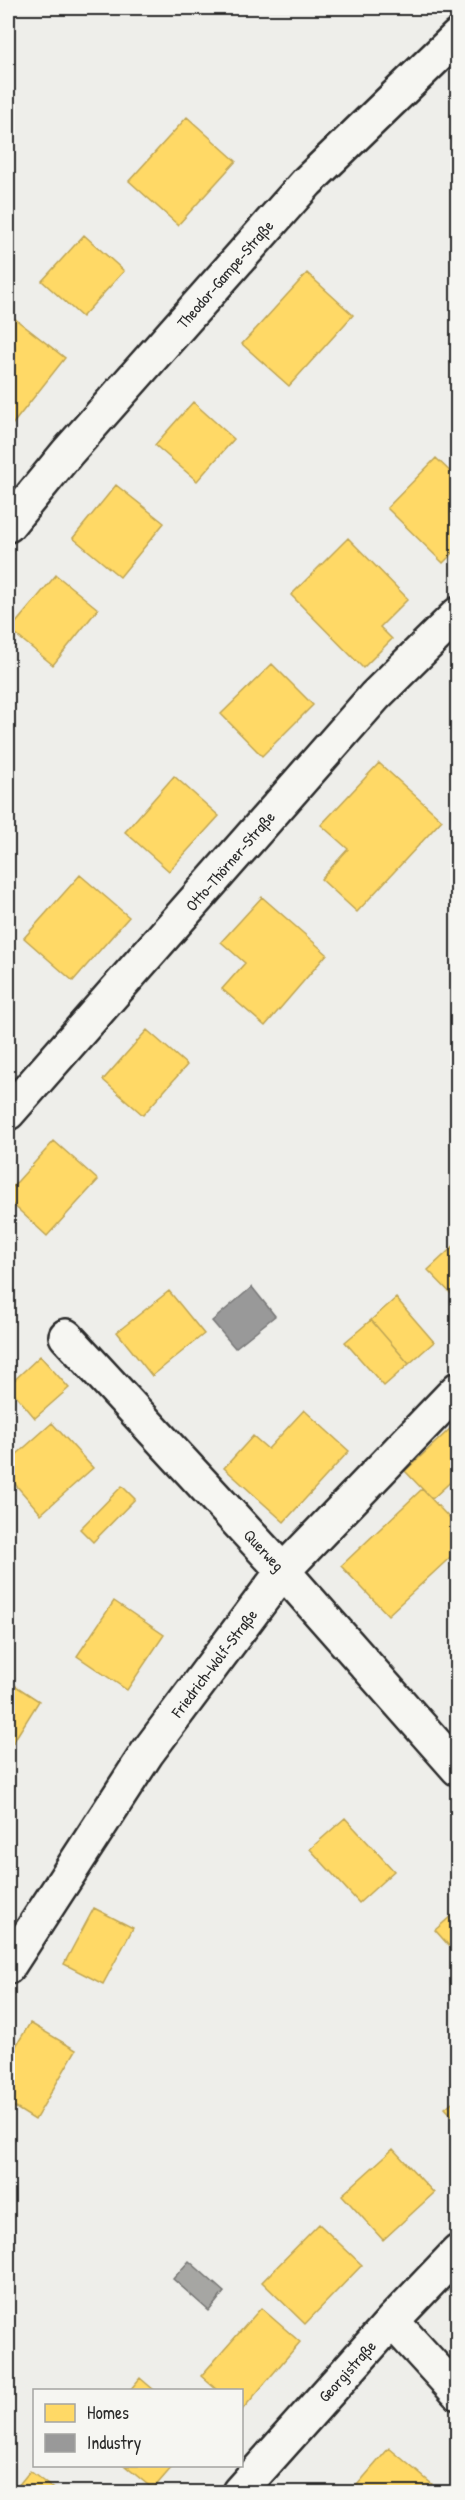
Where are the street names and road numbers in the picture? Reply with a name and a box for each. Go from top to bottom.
street label: Theodor-Gampe-Straße [172,215,279,333]
street label: Otto-Thörner-Straße [180,806,280,916]
street label: Querweg [239,1524,289,1576]
street label: Friedrich-Wolf-Straße [165,1604,262,1722]
street label: Georgistraße [313,2335,381,2407]

